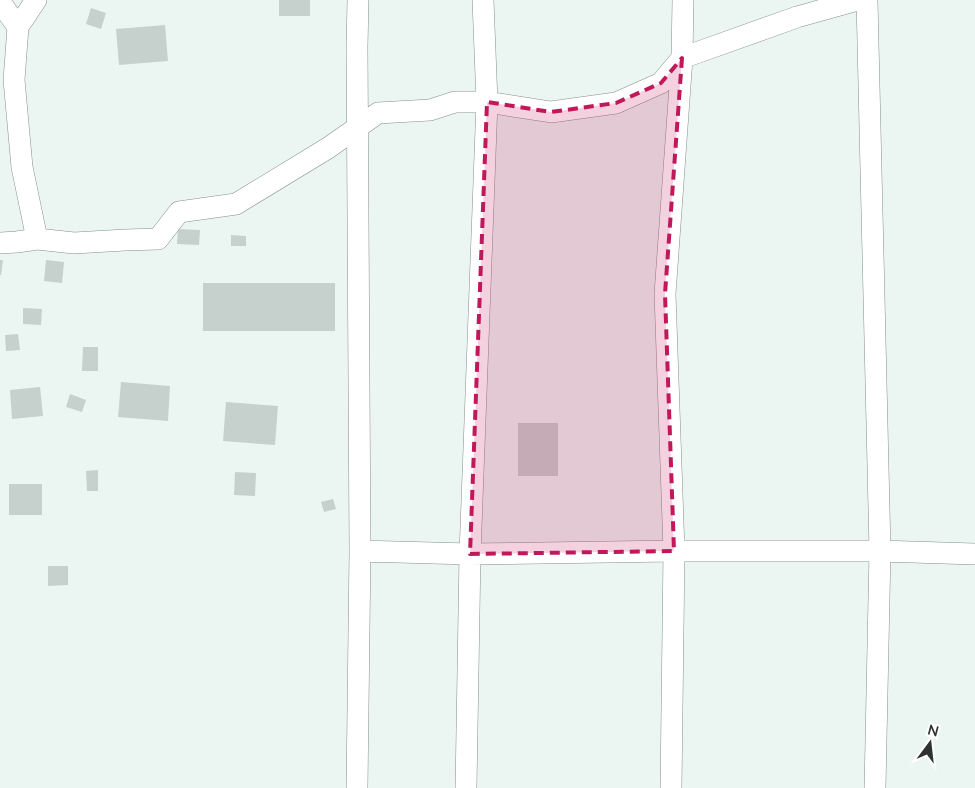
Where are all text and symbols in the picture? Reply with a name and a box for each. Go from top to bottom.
north arrow [905,718,955,768]
text: N [926,720,941,740]

